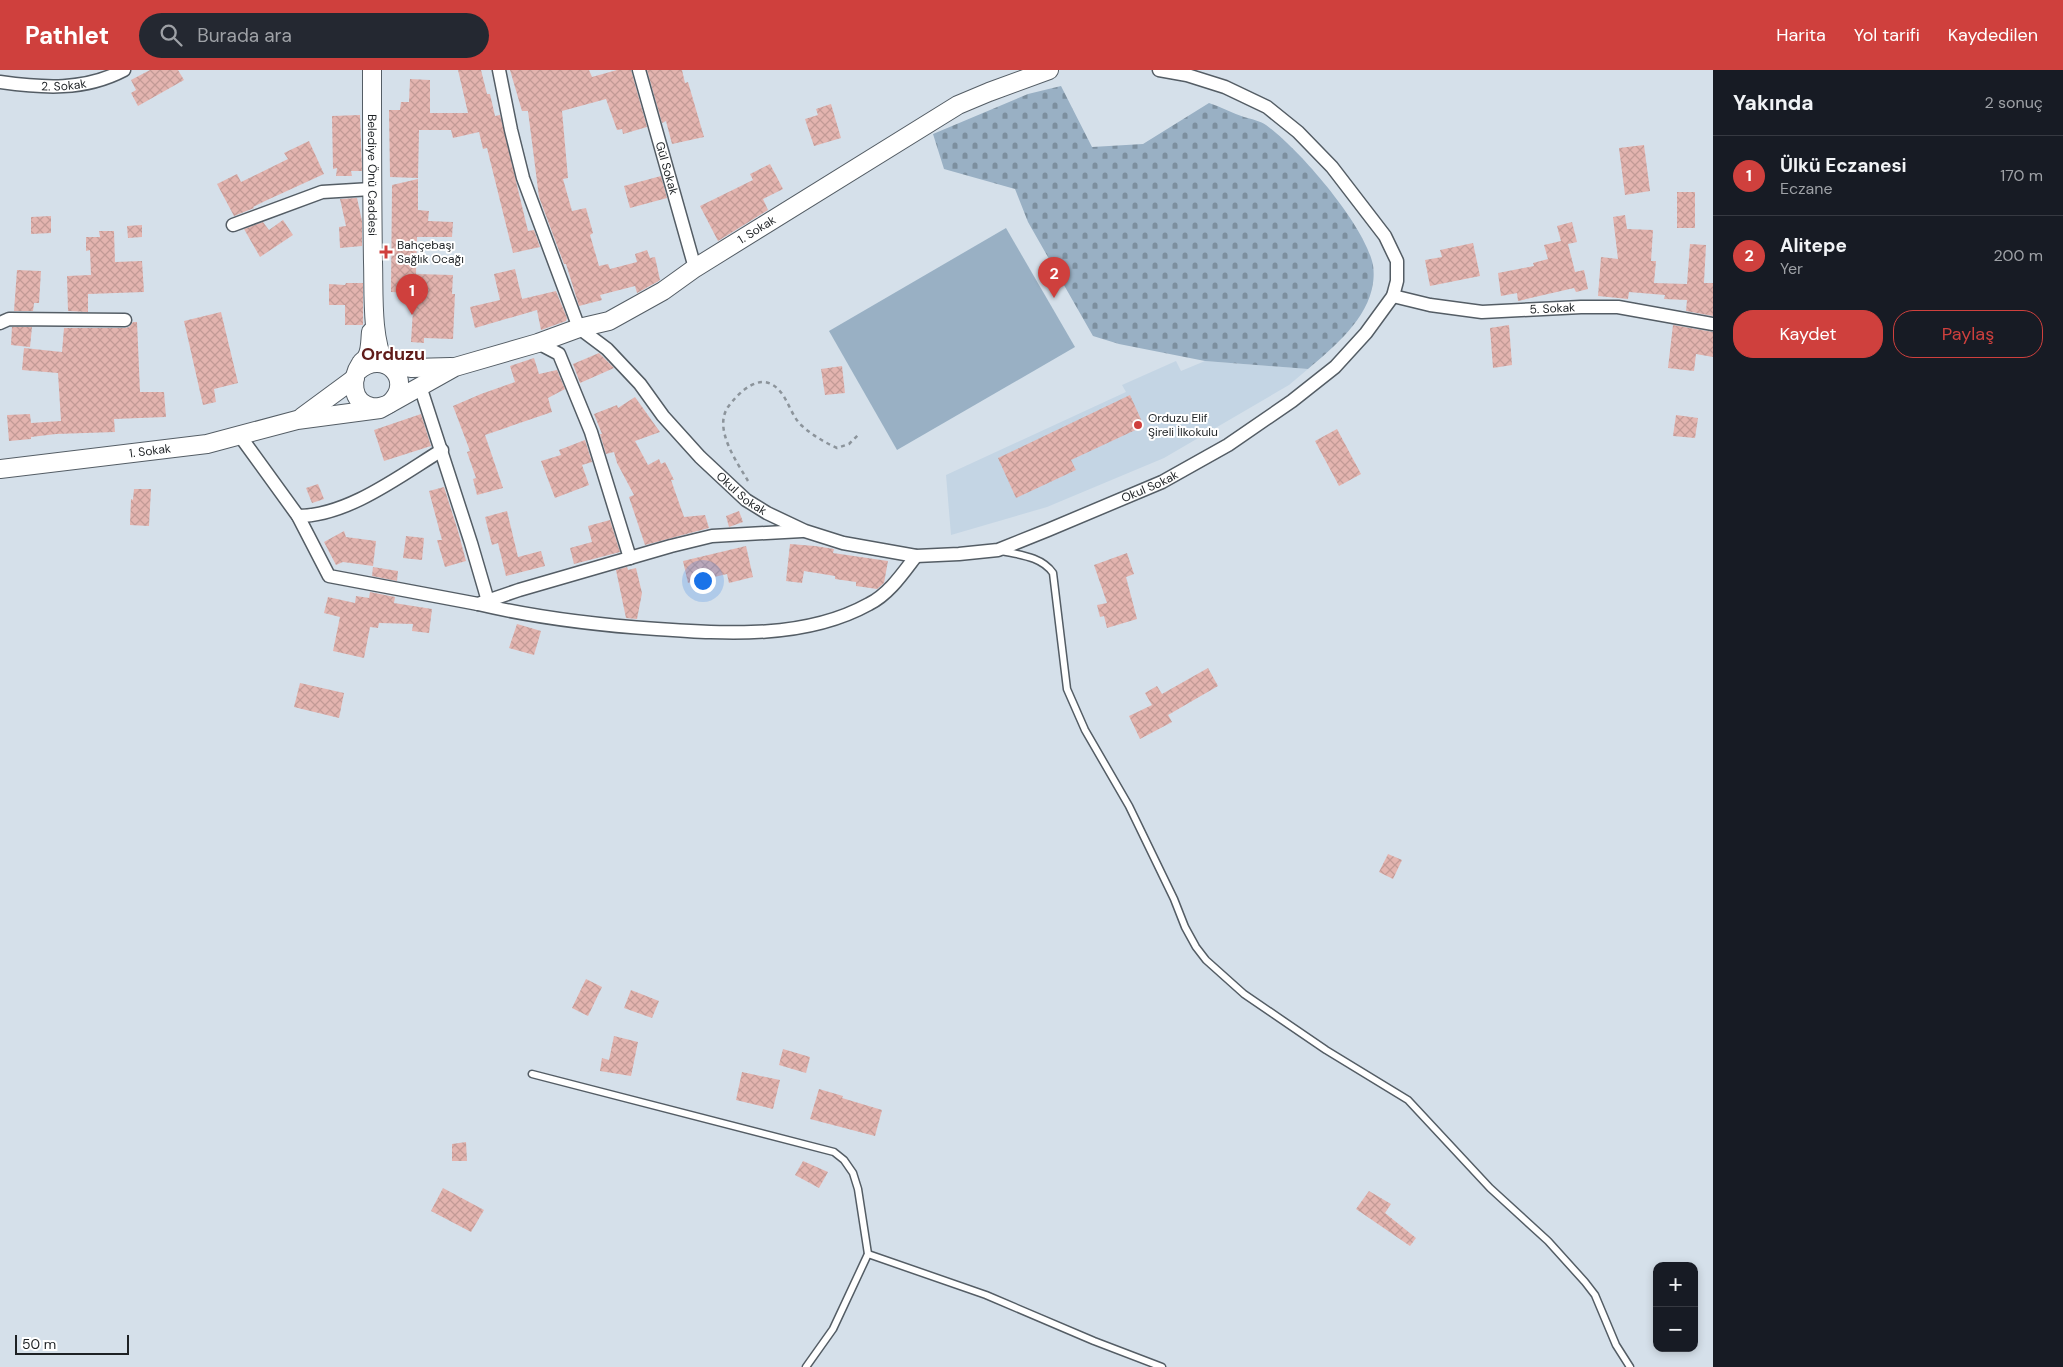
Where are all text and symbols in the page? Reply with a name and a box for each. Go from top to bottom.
search box [139,13,489,58]
text: Pathlet [25,20,109,51]
icon: search [157,21,185,49]
text: Burada ara [197,23,292,48]
text: Harita [1776,23,1826,47]
text: Yol tarifi [1854,23,1920,47]
text: Kaydedilen [1948,23,2038,47]
street label: 2. Sokak [41,75,88,94]
text: Yakında [1733,89,1814,117]
text: 2 sonuç [1985,92,2043,113]
street label: Belediye Önü Caddesi [364,114,381,236]
street label: Gül Sokak [652,140,682,197]
text: Ülkü Eczanesi [1780,153,1907,178]
text: 1 [1746,165,1752,186]
text: 170 m [2000,165,2043,186]
text: Eczane [1780,178,1833,199]
street label: 1. Sokak [735,212,779,248]
text: Alitepe [1780,233,1847,258]
place label: Bahçebaşı Sağlık Ocağı [397,237,464,267]
marker: Bahçebaşı Sağlık Ocağı [379,245,393,259]
text: 2 [1744,245,1754,266]
text: 200 m [1994,245,2043,266]
pin: 2 [1038,257,1070,298]
text: Yer [1780,258,1803,279]
pin: 1 [396,274,428,315]
street label: 5. Sokak [1529,299,1576,318]
button: Kaydet [1733,310,1883,358]
button: Paylaş [1893,310,2043,358]
district label: Orduzu [361,342,425,366]
place label: Orduzu Elif Şireli İlkokulu [1148,410,1218,440]
marker: Orduzu Elif Şireli İlkokulu [1132,419,1144,431]
street label: 1. Sokak [128,440,172,461]
street label: Okul Sokak [1119,467,1181,506]
street label: Okul Sokak [713,468,770,519]
your location [690,568,716,594]
map controls [1653,1262,1698,1352]
button: + [1653,1262,1698,1307]
button: − [1653,1307,1698,1352]
scale bar [15,1332,129,1355]
text: 50 m [22,1335,56,1353]

